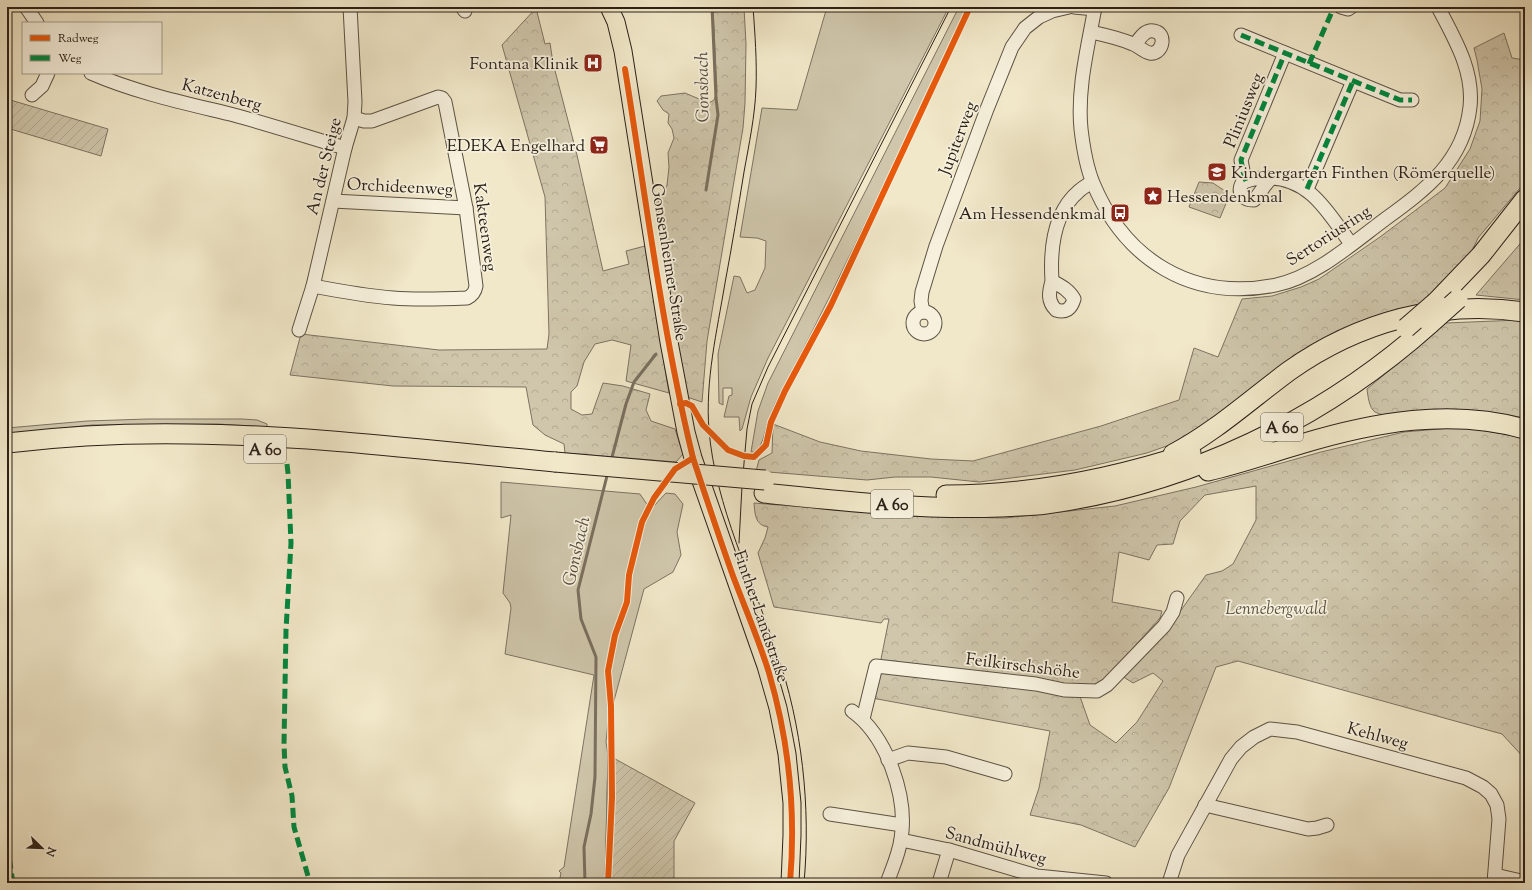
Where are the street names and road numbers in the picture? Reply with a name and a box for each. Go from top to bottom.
street label: Pliniusweg [1219,70,1271,152]
street label: Katzenberg [179,74,264,118]
street label: Jupiterweg [933,98,984,180]
street label: An der Steige [301,115,349,218]
street label: Orchideenweg [346,173,454,203]
street label: Kakteenweg [466,182,502,273]
street label: Gonsenheimer Straße [644,182,692,343]
street label: Sertoriusring [1282,200,1376,273]
road number: A 60 [1261,413,1303,441]
road number: A 60 [244,435,286,463]
road number: A 60 [871,490,913,518]
street label: Finther Landstraße [726,547,794,686]
street label: Feilkirschshöhe [964,648,1081,686]
street label: Kehlweg [1344,717,1411,757]
street label: Sandmühlweg [942,822,1049,872]

